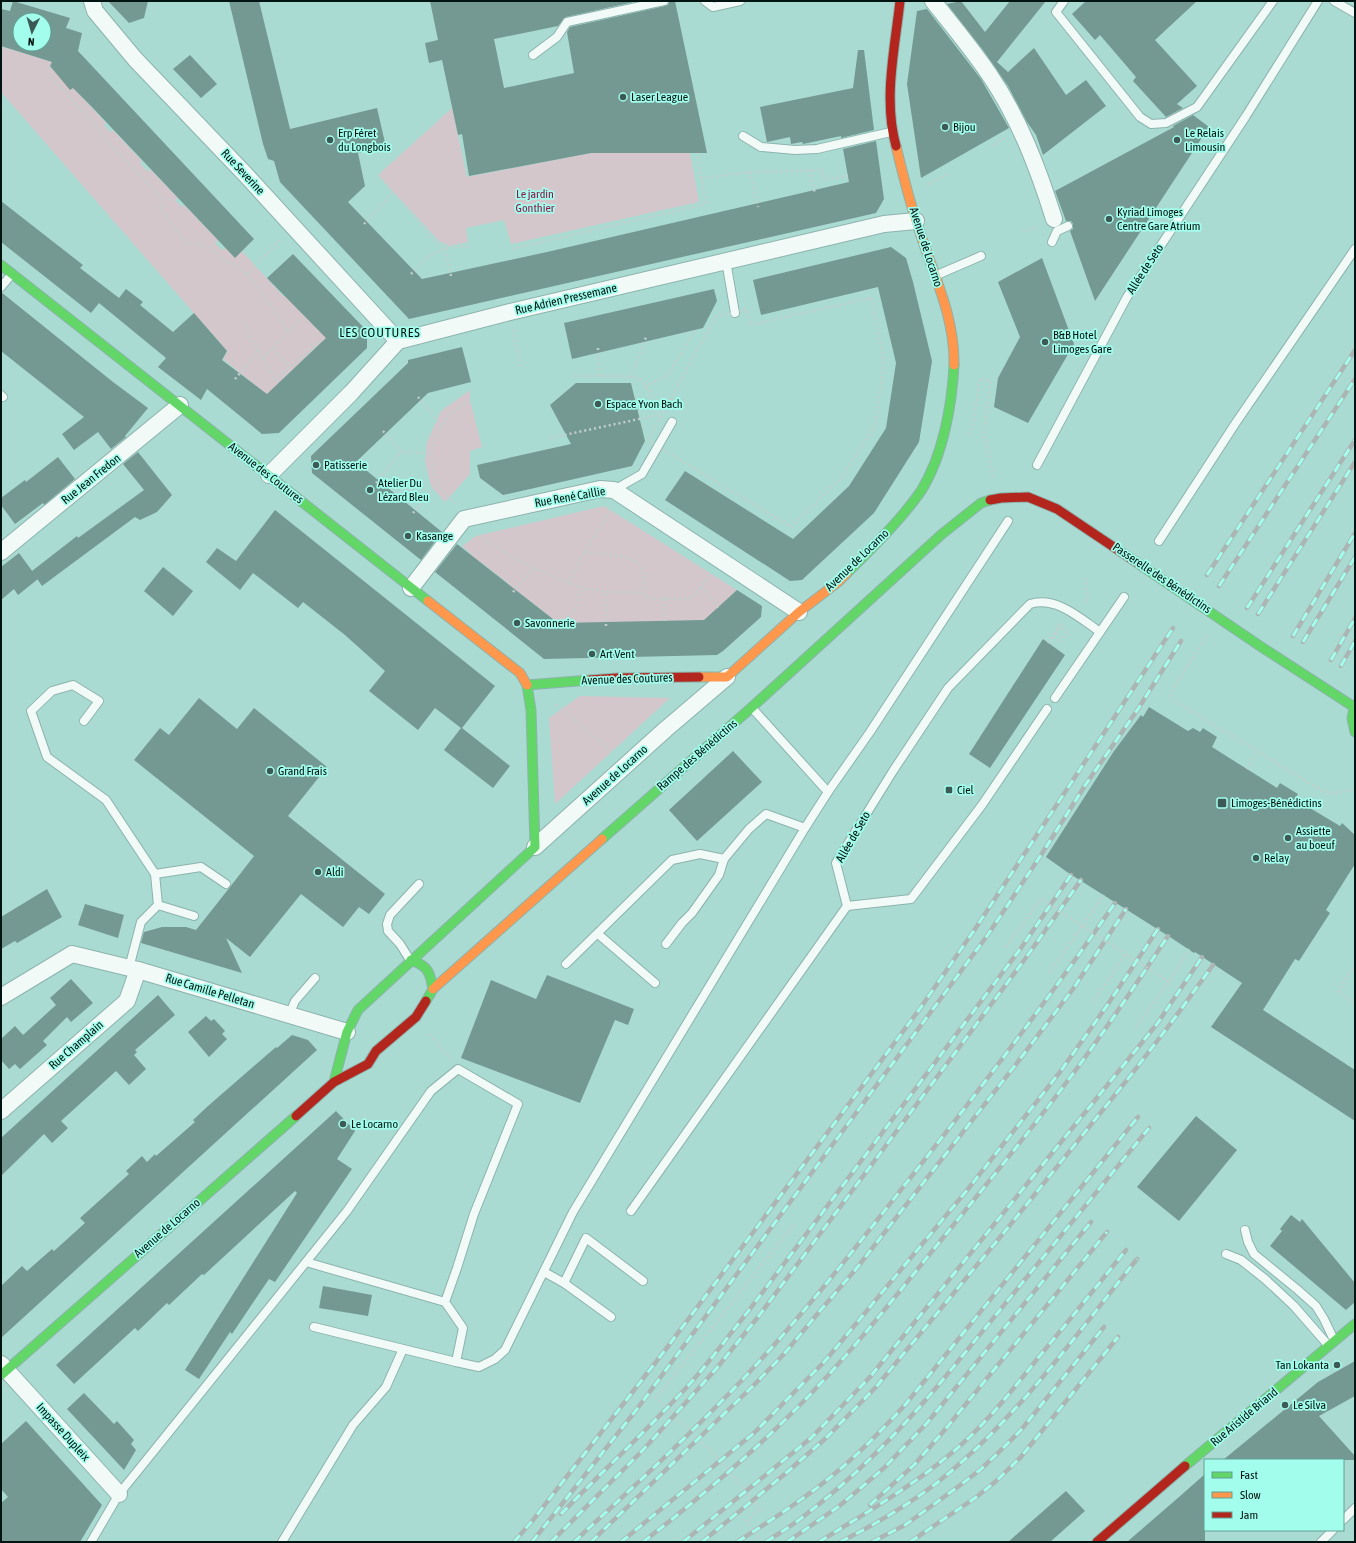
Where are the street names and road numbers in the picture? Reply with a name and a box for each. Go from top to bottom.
street label: Rue Severine [218,146,268,198]
street label: Avenue de Locarno [907,205,946,289]
street label: Allée de Seto [1124,241,1167,297]
street label: Rue Adrien Pressemane [514,280,618,318]
street label: Avenue des Coutures [226,439,306,507]
street label: Rue Jean Fredon [59,451,123,507]
street label: Rue René Caillie [534,484,606,510]
street label: Avenue de Locarno [822,526,892,594]
street label: Passerelle des Bénédictins [1110,540,1214,616]
street label: Avenue des Coutures [581,670,673,688]
street label: Rampe des Bénédictins [654,716,740,794]
street label: Avenue de Locarno [579,742,651,808]
street label: Allée de Seto [833,809,873,865]
street label: Rue Camille Pelletan [164,971,256,1011]
street label: Rue Champlain [46,1018,106,1072]
street label: Avenue de Locarno [131,1195,203,1260]
street label: Rue Aristide Briand [1208,1385,1280,1449]
street label: Impasse Dupleix [33,1400,93,1464]

